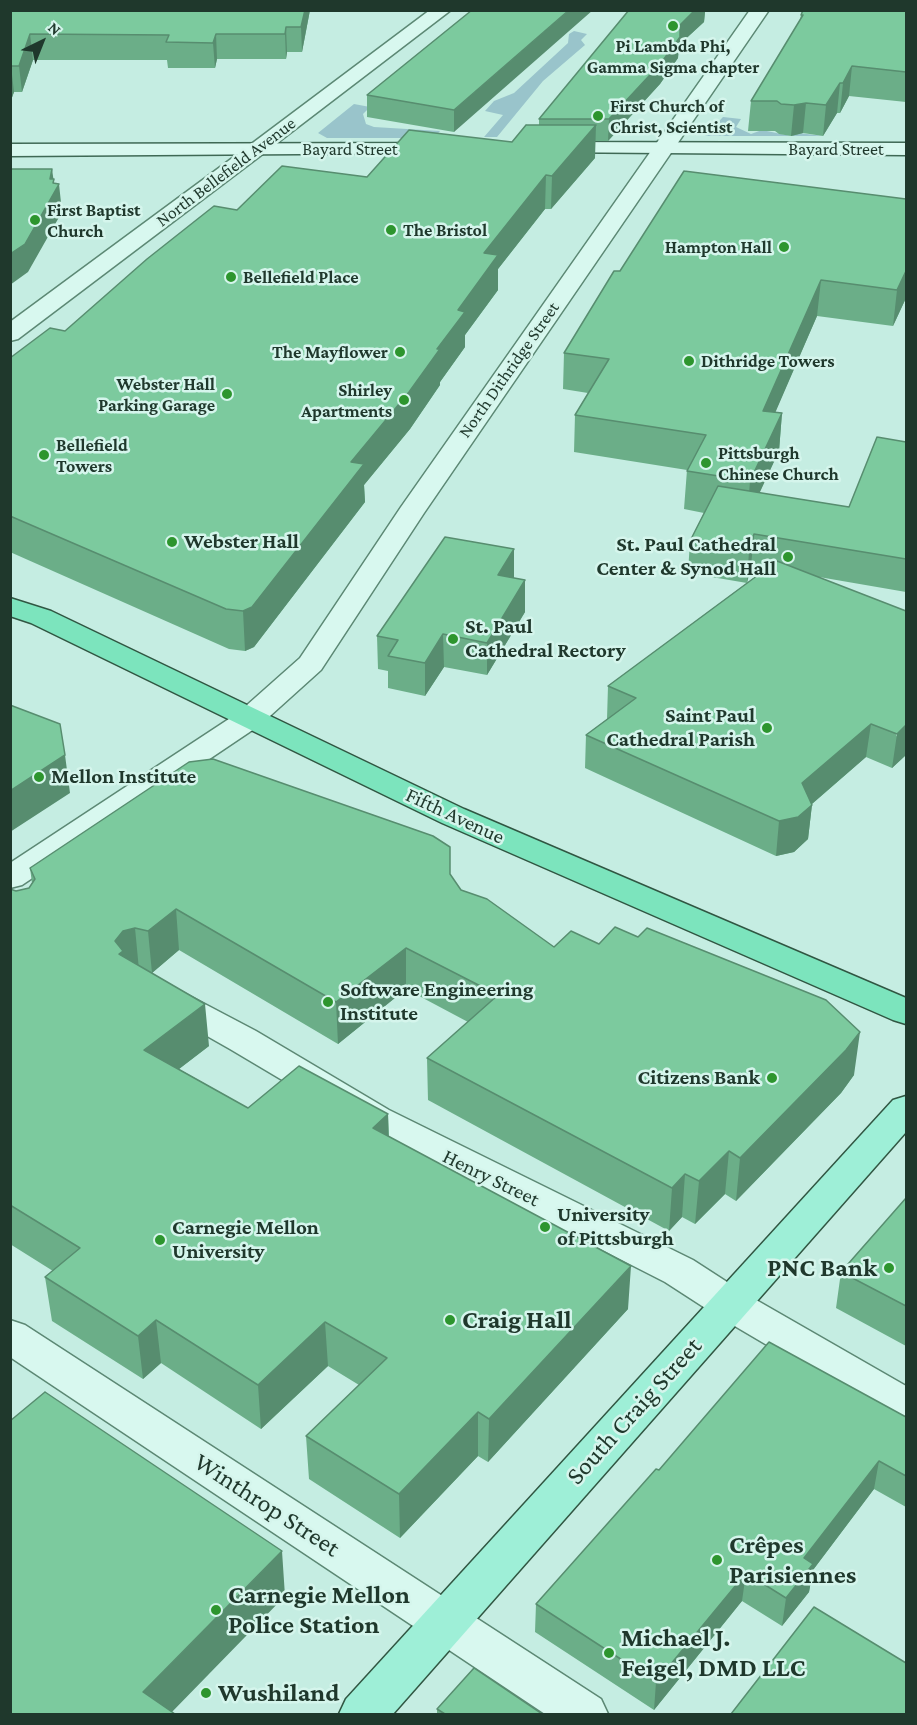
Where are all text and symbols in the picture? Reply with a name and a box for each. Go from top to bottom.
north arrow [12,12,72,72]
text: N [45,19,64,38]
marker: Pi Lambda Phi, Gamma Sigma chapter [666,19,680,33]
place label: Pi Lambda Phi, Gamma Sigma chapter [587,35,759,78]
place label: First Church of Christ, Scientist [610,95,733,138]
marker: First Church of Christ, Scientist [591,109,605,123]
street label: North Bellefield Avenue [152,112,300,232]
street label: Bayard Street [302,138,398,160]
street label: Bayard Street [788,138,884,160]
place label: First Baptist Church [47,199,141,242]
marker: First Baptist Church [28,213,42,227]
place label: The Bristol [403,219,487,241]
marker: The Bristol [384,223,398,237]
place label: Hampton Hall [665,236,772,258]
marker: Hampton Hall [777,240,791,254]
place label: Bellefield Place [243,266,359,288]
marker: Bellefield Place [224,270,238,284]
street label: North Dithridge Street [454,298,564,442]
place label: The Mayflower [272,341,388,363]
marker: The Mayflower [393,345,407,359]
place label: Dithridge Towers [701,350,835,372]
marker: Dithridge Towers [682,354,696,368]
place label: Webster Hall Parking Garage [98,373,215,416]
place label: Shirley Apartments [301,379,392,422]
marker: Webster Hall Parking Garage [220,387,234,401]
marker: Shirley Apartments [397,393,411,407]
place label: Bellefield Towers [56,434,128,476]
place label: Pittsburgh Chinese Church [718,442,839,484]
marker: Bellefield Towers [37,448,51,462]
marker: Pittsburgh Chinese Church [699,456,713,470]
place label: Webster Hall [184,529,299,555]
place label: St. Paul Cathedral Center & Synod Hall [596,532,776,582]
marker: Webster Hall [165,535,179,549]
marker: St. Paul Cathedral Center & Synod Hall [781,550,795,564]
place label: St. Paul Cathedral Rectory [465,614,626,664]
marker: St. Paul Cathedral Rectory [446,632,460,646]
place label: Saint Paul Cathedral Parish [606,703,755,753]
marker: Saint Paul Cathedral Parish [760,721,774,735]
place label: Mellon Institute [51,764,196,790]
marker: Mellon Institute [32,770,46,784]
street label: Fifth Avenue [402,782,508,850]
place label: Software Engineering Institute [340,977,533,1027]
marker: Software Engineering Institute [321,995,335,1009]
place label: Citizens Bank [637,1065,760,1091]
marker: Citizens Bank [765,1071,779,1085]
street label: Henry Street [438,1144,544,1212]
place label: University of Pittsburgh [557,1202,674,1252]
place label: Carnegie Mellon University [172,1215,319,1265]
marker: University of Pittsburgh [538,1220,552,1234]
marker: Carnegie Mellon University [153,1233,167,1247]
place label: PNC Bank [767,1252,877,1284]
marker: PNC Bank [882,1261,896,1275]
place label: Craig Hall [462,1304,572,1336]
marker: Craig Hall [443,1313,457,1327]
street label: South Craig Street [560,1331,708,1491]
street label: Winthrop Street [188,1446,346,1564]
place label: Crêpes Parisiennes [729,1529,856,1590]
marker: Crêpes Parisiennes [710,1553,724,1567]
place label: Carnegie Mellon Police Station [228,1579,410,1640]
marker: Carnegie Mellon Police Station [209,1603,223,1617]
place label: Michael J. Feigel, DMD LLC [621,1622,805,1684]
marker: Michael J. Feigel, DMD LLC [602,1646,616,1660]
place label: Wushiland [218,1677,339,1709]
marker: Wushiland [199,1686,213,1700]

